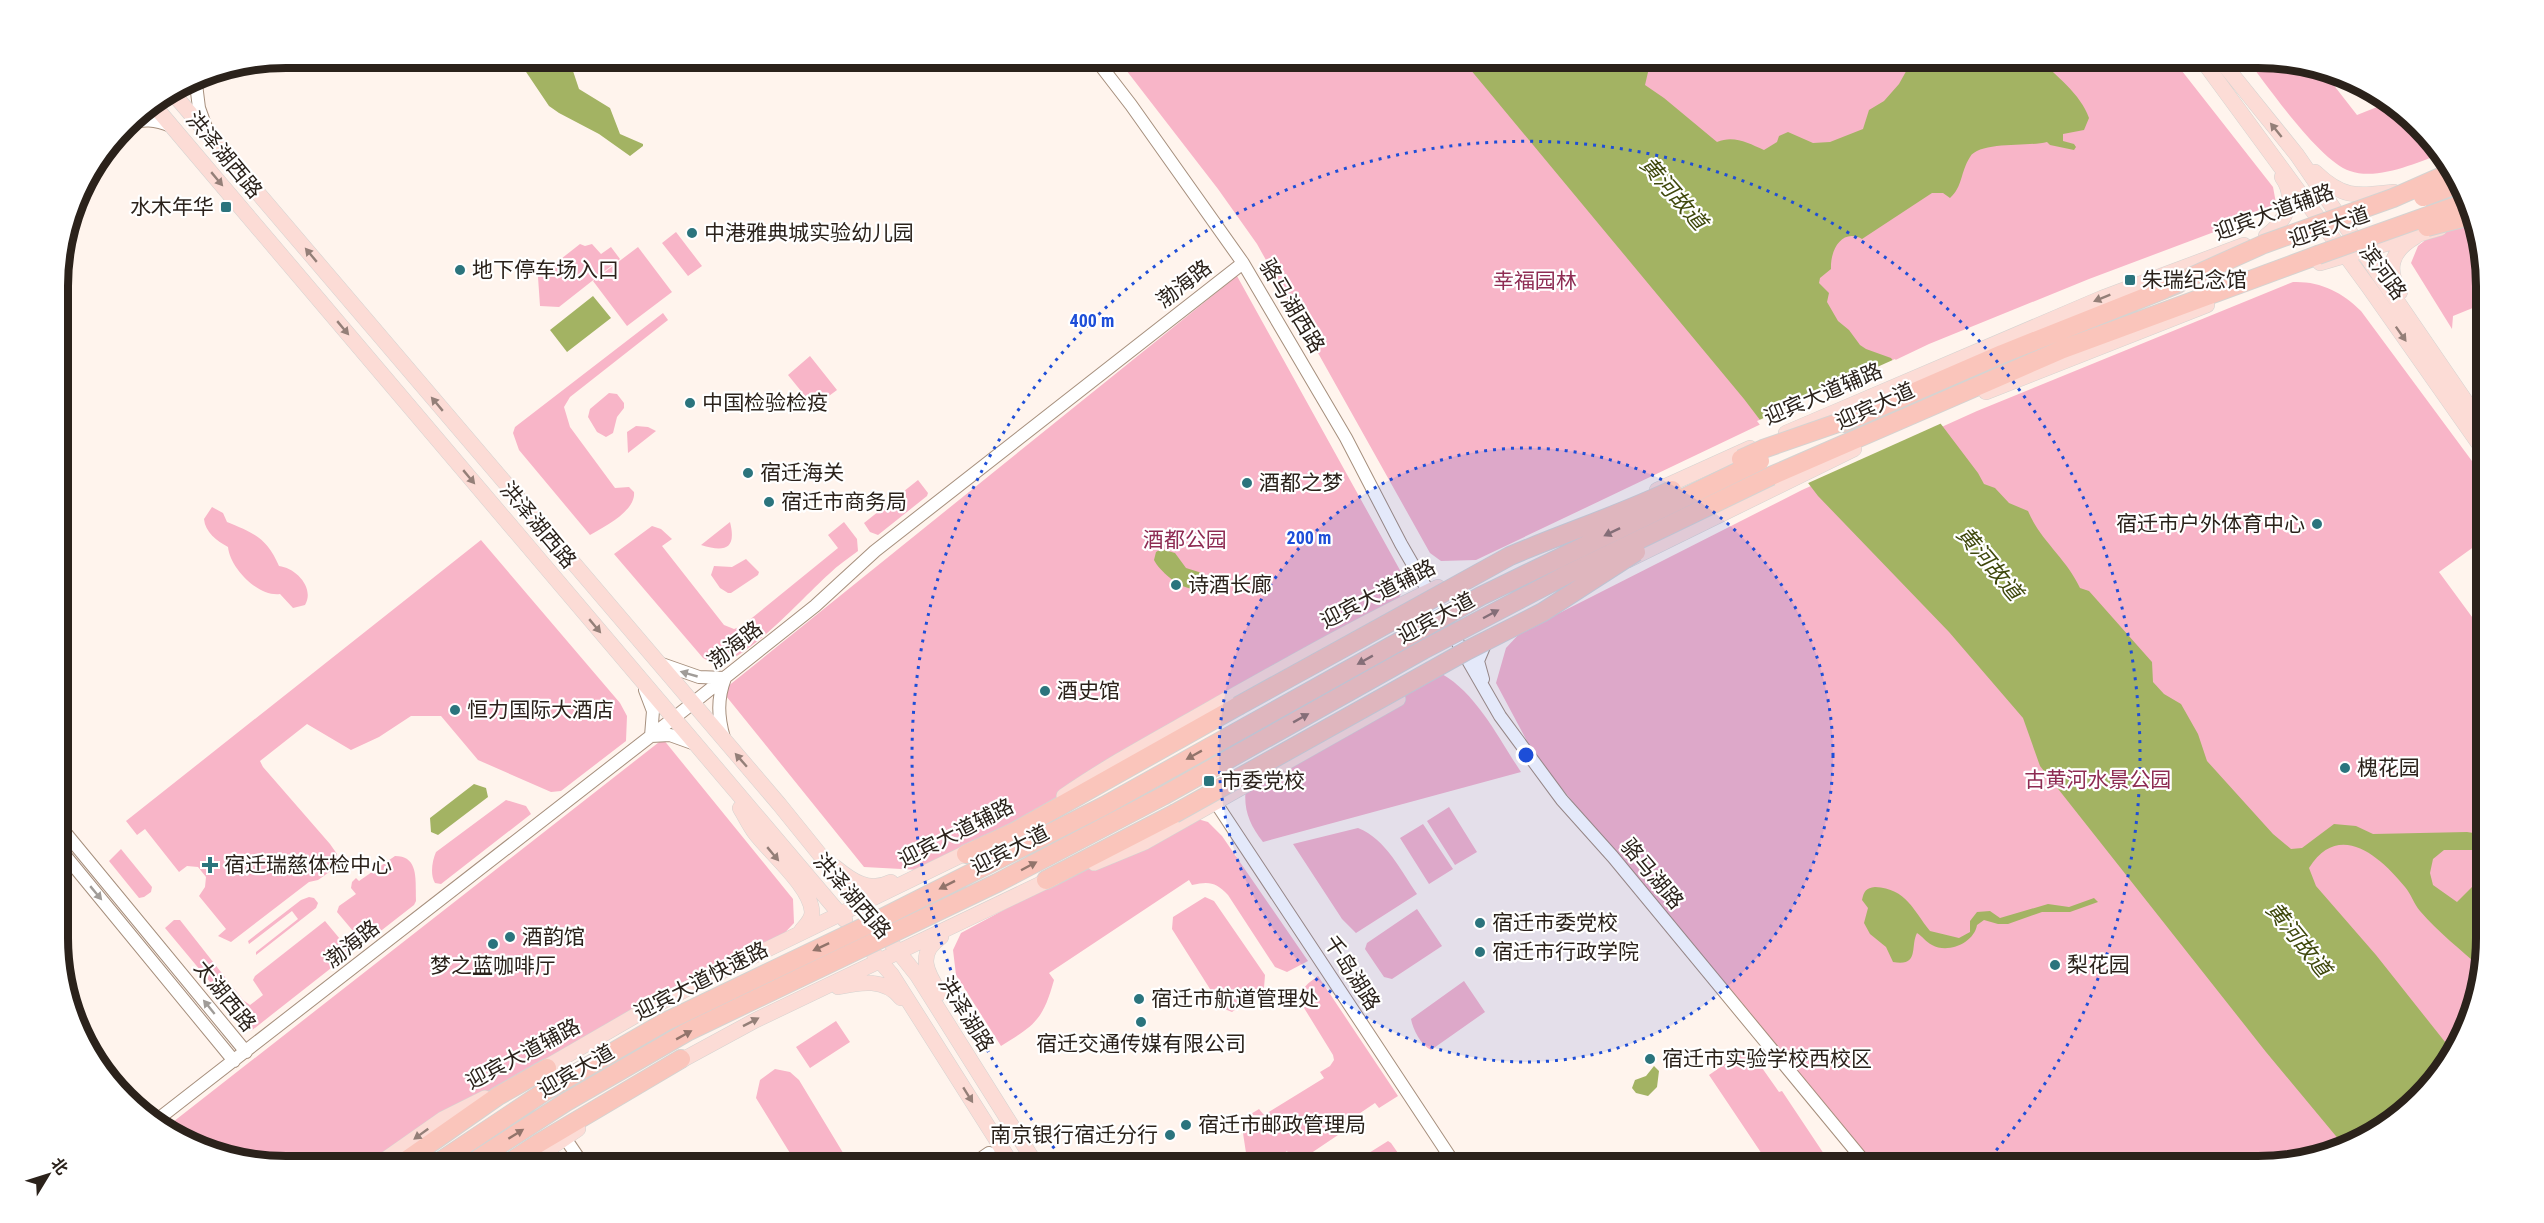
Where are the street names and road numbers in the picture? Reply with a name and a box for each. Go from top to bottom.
street label: 洪泽湖西路 [181,107,267,203]
street label: 迎宾大道辅路 [2210,179,2338,245]
street label: 迎宾大道 [2285,201,2373,253]
street label: 滨河路 [2355,239,2411,305]
street label: 渤海路 [1152,255,1216,313]
street label: 骆马湖西路 [1255,255,1329,357]
street label: 迎宾大道辅路 [1760,358,1886,430]
street label: 迎宾大道 [1832,377,1918,435]
street label: 洪泽湖西路 [495,477,581,573]
street label: 迎宾大道辅路 [1316,554,1440,634]
street label: 迎宾大道 [1393,587,1479,649]
street label: 渤海路 [703,616,767,674]
street label: 迎宾大道辅路 [894,793,1018,873]
street label: 迎宾大道 [967,820,1053,880]
street label: 骆马湖路 [1616,834,1688,914]
street label: 洪泽湖西路 [809,849,895,943]
street label: 渤海路 [320,915,384,973]
street label: 千岛湖路 [1319,931,1385,1015]
street label: 迎宾大道快速路 [630,937,772,1025]
street label: 太湖西路 [189,956,261,1036]
street label: 洪泽湖路 [934,972,998,1056]
street label: 迎宾大道辅路 [461,1013,585,1095]
street label: 迎宾大道 [533,1039,619,1103]

